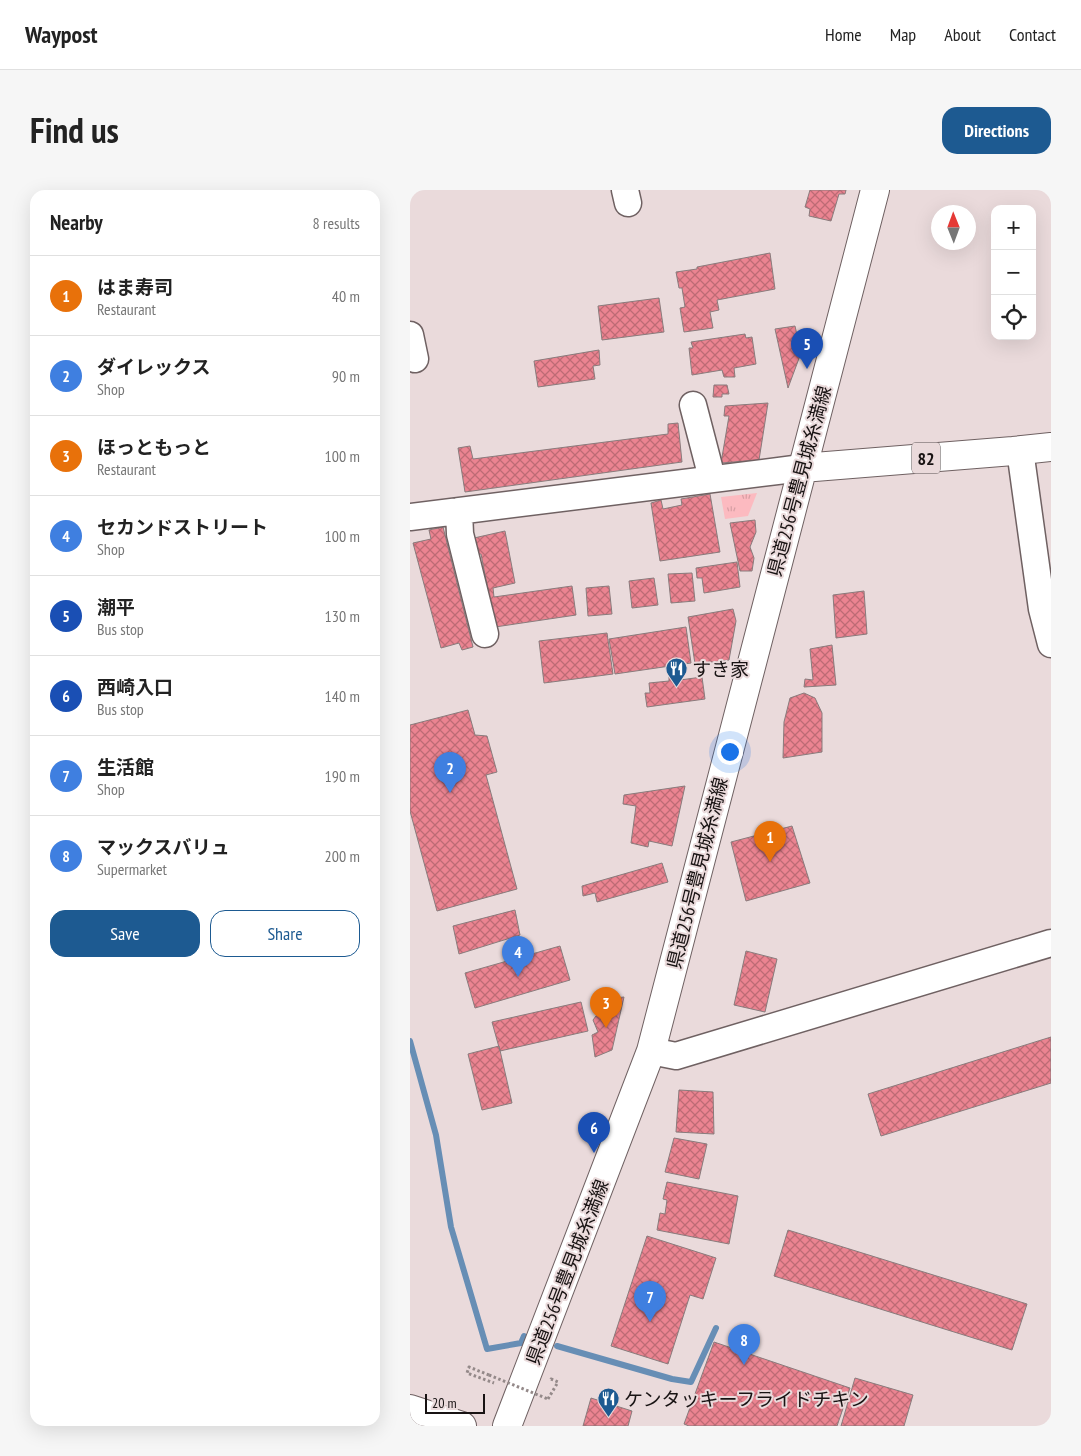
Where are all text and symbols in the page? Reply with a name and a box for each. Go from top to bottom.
text: Waypost [25,19,98,50]
text: Home [825,23,862,46]
text: Map [890,23,916,46]
text: About [944,23,981,46]
text: Contact [1009,23,1056,46]
text: Find us [30,107,119,153]
button: Directions [942,107,1051,154]
north arrow [931,205,976,250]
map controls [991,205,1036,340]
button: + [991,205,1036,250]
text: Nearby [50,209,103,236]
text: 8 results [313,213,360,233]
button: − [991,250,1036,295]
text: はま寿司 [97,275,173,299]
text: 1 [62,286,70,306]
text: 40 m [332,286,360,306]
button: locate [991,295,1036,340]
text: Restaurant [97,299,156,319]
pin: 5 [791,328,823,369]
text: ダイレックス [97,355,210,379]
text: 2 [62,366,70,386]
text: 90 m [332,366,360,386]
text: Shop [97,379,125,399]
street label: 県道256号豊見城糸満線 [762,383,836,579]
text: ほっともっと [97,435,211,459]
road number: 82 [912,442,940,474]
text: 3 [62,446,70,466]
text: 100 m [325,446,360,466]
text: Restaurant [97,459,156,479]
text: セカンドストリート [97,515,268,539]
text: 4 [62,526,70,546]
text: 100 m [325,526,360,546]
text: Shop [97,539,125,559]
text: 潮平 [97,595,135,619]
text: 5 [62,606,70,626]
text: 130 m [325,606,360,626]
text: Bus stop [97,619,144,639]
restaurant icon: すき家 [664,657,688,688]
place label: すき家 [692,657,749,681]
text: 西崎入口 [97,675,173,699]
text: 6 [62,686,70,706]
text: 140 m [325,686,360,706]
text: Bus stop [97,699,144,719]
your location [717,739,743,765]
pin: 2 [434,752,466,793]
text: 生活館 [97,755,154,779]
text: 7 [62,766,70,786]
text: 190 m [325,766,360,786]
street label: 県道256号豊見城糸満線 [662,775,732,971]
text: Shop [97,779,125,799]
pin: 1 [754,821,786,862]
text: マックスバリュ [97,835,229,859]
text: 8 [62,846,70,866]
text: 200 m [325,846,360,866]
text: Supermarket [97,859,167,879]
button: Save [50,910,200,957]
button: Share [210,910,360,957]
pin: 4 [502,936,534,977]
pin: 3 [590,987,622,1028]
pin: 6 [578,1112,610,1153]
street label: 県道256号豊見城糸満線 [521,1176,613,1368]
pin: 7 [634,1281,666,1322]
pin: 8 [728,1324,760,1365]
restaurant icon: ケンタッキーフライドチキン [596,1387,620,1418]
place label: ケンタッキーフライドチキン [624,1387,869,1411]
scale bar [425,1391,485,1414]
text: 20 m [432,1394,457,1412]

